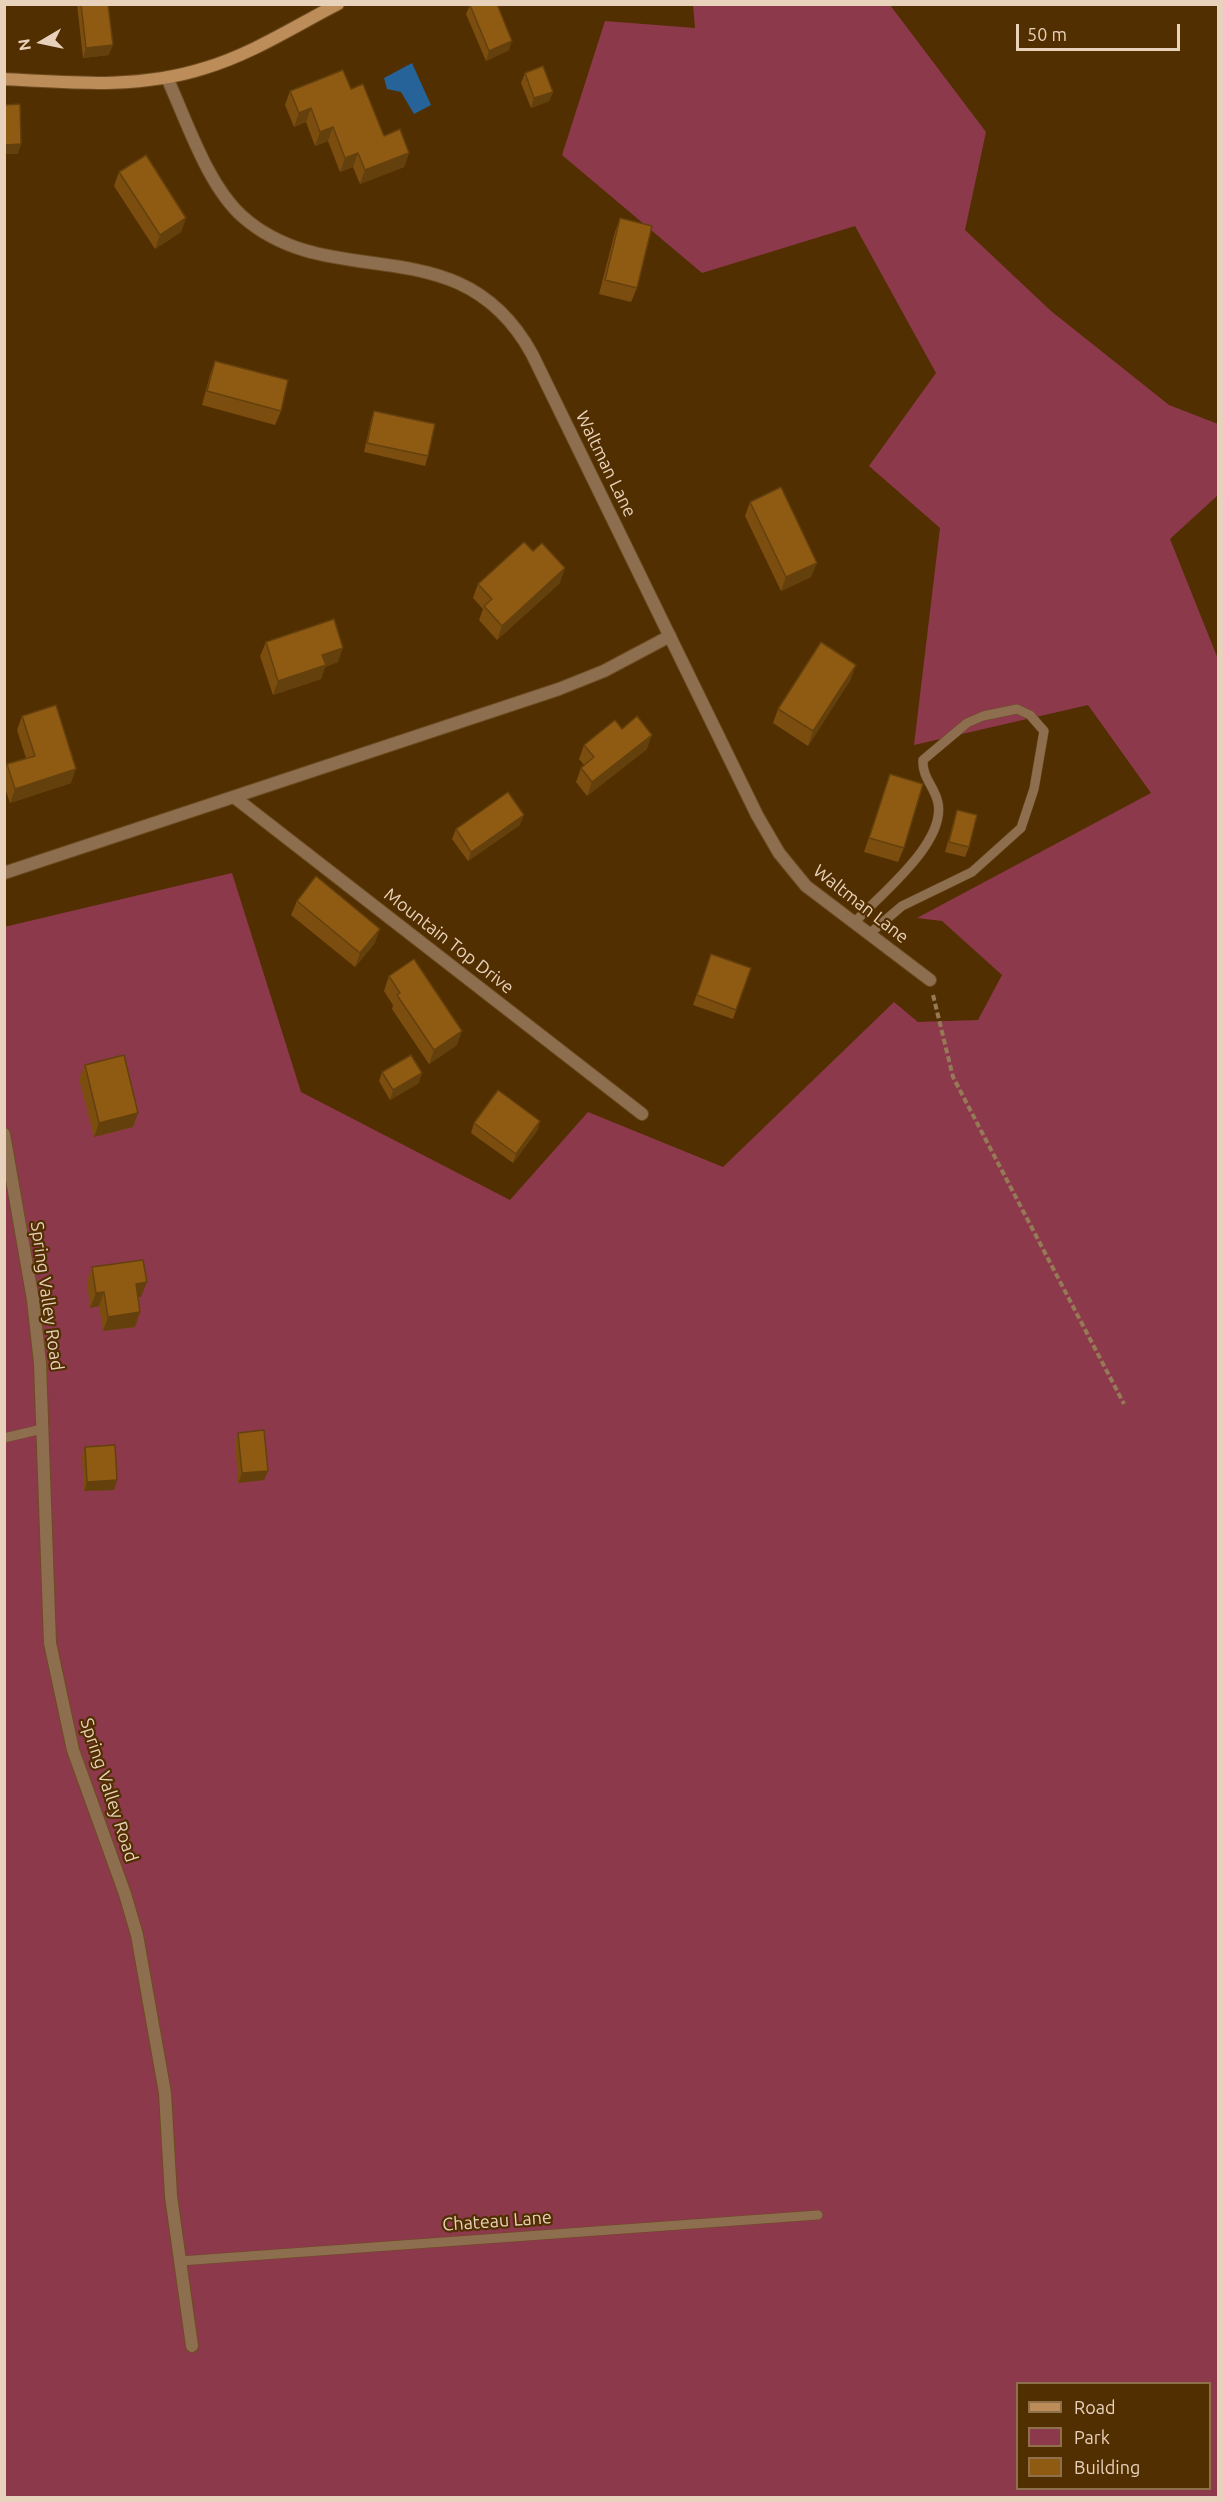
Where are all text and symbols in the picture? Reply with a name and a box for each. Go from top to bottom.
north arrow [12,12,72,72]
scale bar [1019,12,1182,50]
text: 50 m [1027,24,1067,44]
text: N [14,38,34,52]
street label: Waltman Lane [571,408,641,520]
street label: Waltman Lane [809,860,913,948]
street label: Mountain Top Drive [380,884,518,998]
street label: Spring Valley Road [26,1220,68,1372]
street label: Spring Valley Road [76,1715,142,1865]
street label: Chateau Lane [441,2206,553,2236]
legend [1016,2382,1211,2490]
text: Road [1074,2397,1116,2417]
text: Park [1074,2427,1110,2447]
text: Building [1074,2457,1140,2477]

